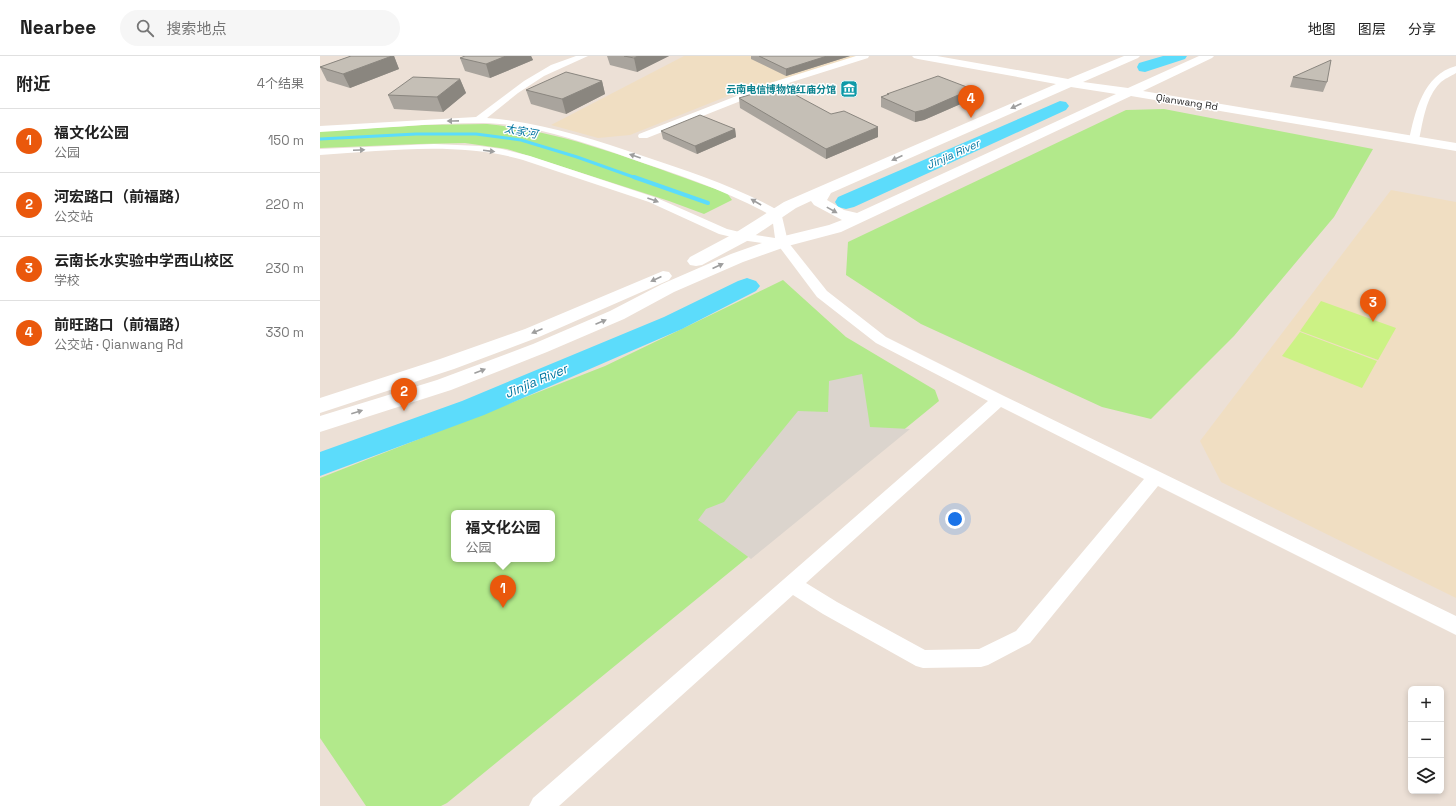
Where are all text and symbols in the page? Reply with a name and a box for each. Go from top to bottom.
search box [120,10,400,46]
text: Nearbee [20,15,96,40]
icon: search [134,17,156,39]
text: 搜索地点 [166,19,226,38]
text: 地图 [1308,20,1336,38]
text: 图层 [1358,20,1386,38]
text: 分享 [1408,20,1436,38]
text: 附近 [16,73,50,95]
text: 4个结果 [257,75,304,92]
museum icon: 云南电信博物馆红庙分馆 [839,79,859,99]
place label: 云南电信博物馆红庙分馆 [726,83,836,96]
pin: 4 [958,85,984,118]
street label: Qianwang Rd [1155,91,1219,113]
one-way arrow [1010,103,1021,109]
one-way arrow [446,118,459,124]
water label: 太家河 [503,121,540,141]
text: 福文化公园 [54,123,129,142]
text: 1 [26,132,32,149]
text: 150 m [268,132,304,149]
water label: Jinjia River [924,135,983,172]
text: 公园 [54,144,80,161]
one-way arrow [353,146,365,153]
one-way arrow [483,148,495,154]
one-way arrow [628,153,640,159]
one-way arrow [891,155,902,161]
text: 河宏路口（前福路） [54,187,189,206]
text: 2 [25,196,33,213]
text: 220 m [265,196,304,213]
one-way arrow [648,198,660,204]
one-way arrow [750,198,762,205]
one-way arrow [826,206,838,213]
text: 公交站 [54,208,93,225]
text: 云南长水实验中学西山校区 [54,251,234,270]
text: 3 [25,260,33,277]
text: 230 m [266,260,304,277]
one-way arrow [712,263,724,270]
text: 学校 [54,272,80,289]
one-way arrow [650,276,662,282]
pin: 3 [1360,289,1386,322]
text: 前旺路口（前福路） [54,315,189,334]
one-way arrow [595,319,606,325]
text: 4 [25,324,33,341]
text: 330 m [265,324,304,341]
one-way arrow [531,328,542,334]
text: 公交站 · Qianwang Rd [54,336,183,353]
water label: Jinjia River [502,359,572,402]
one-way arrow [475,367,487,373]
pin: 2 [391,378,417,411]
one-way arrow [351,408,363,414]
your location [945,509,965,529]
popup [451,510,555,562]
text: 福文化公园 [465,518,541,537]
text: 公园 [465,539,492,556]
pin: 1 [490,575,516,608]
map controls [1408,686,1444,794]
button: + [1408,686,1444,722]
button: − [1408,722,1444,758]
button: layers [1408,758,1444,794]

